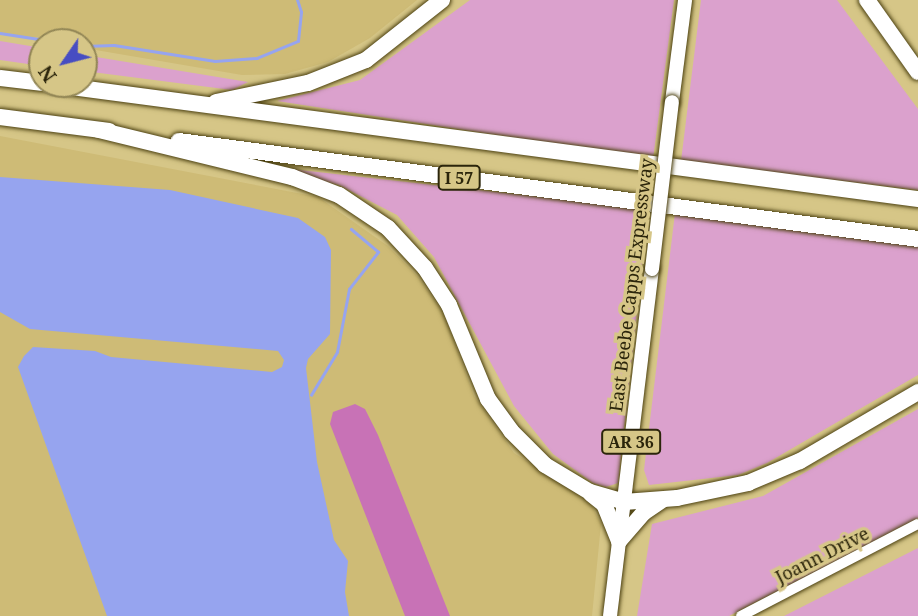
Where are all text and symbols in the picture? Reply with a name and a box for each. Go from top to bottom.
north arrow [28,28,98,98]
text: N [32,60,62,87]
street label: East Beebe Capps Expressway [605,157,657,413]
road number: I 57 [436,166,482,190]
road number: AR 36 [600,430,662,454]
street label: Joann Drive [772,522,872,588]

